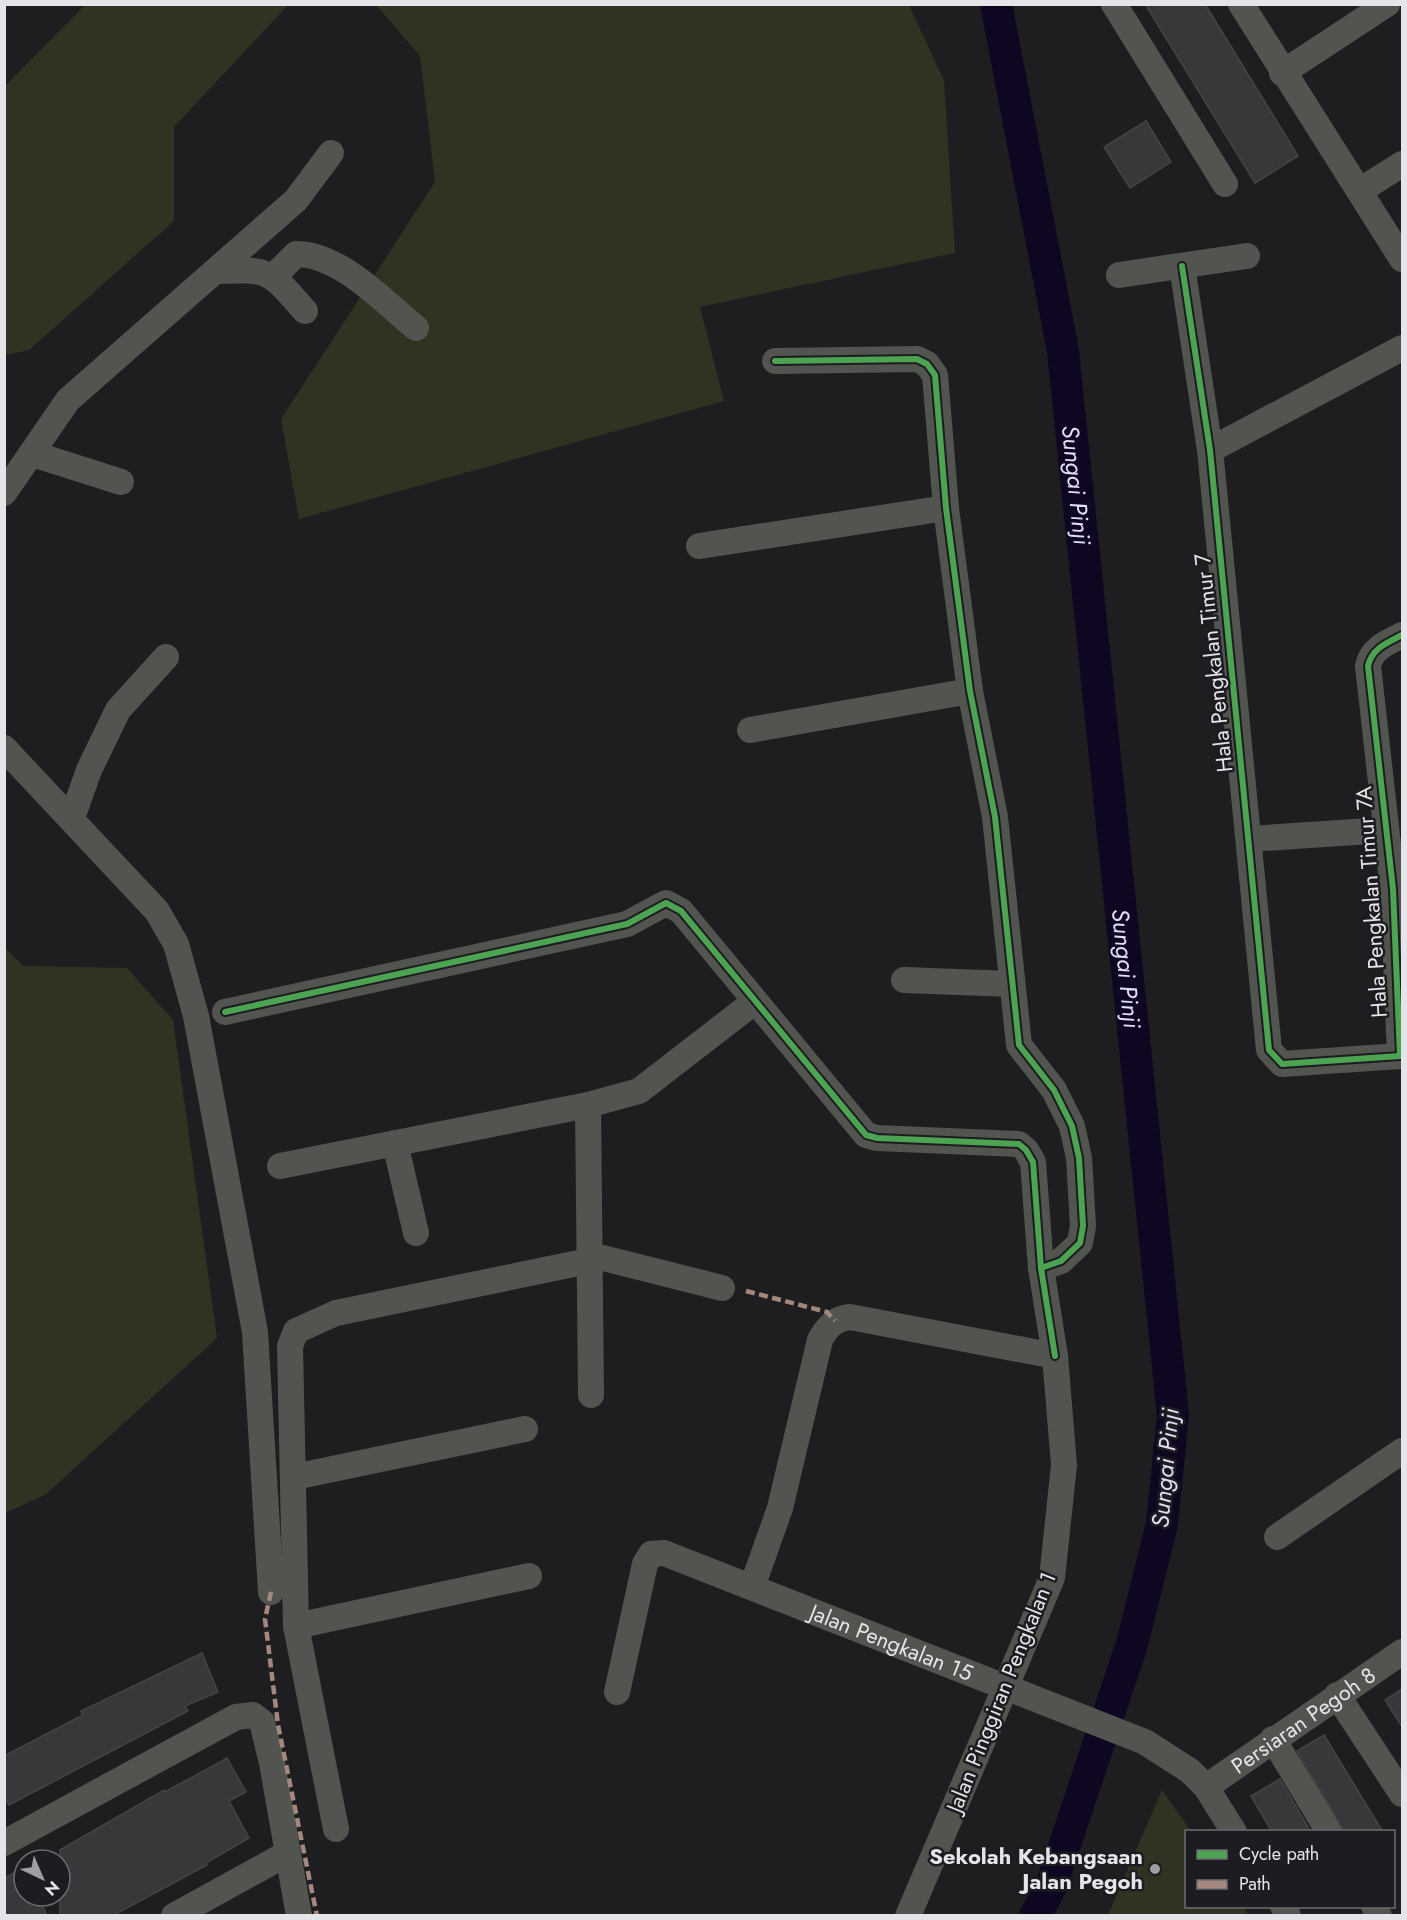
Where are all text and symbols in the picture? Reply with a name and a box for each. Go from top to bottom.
water label: Sungai Pinji [1053,423,1101,547]
street label: Hala Pengkalan Timur 7 [1186,552,1240,774]
street label: Hala Pengkalan Timur 7A [1347,785,1395,1019]
water label: Sungai Pinji [1103,907,1150,1031]
water label: Sungai Pinji [1142,1406,1188,1529]
street label: Jalan Pinggiran Pengkalan 1 [937,1567,1064,1820]
street label: Jalan Pengkalan 15 [802,1595,978,1689]
street label: Persiaran Pegoh 8 [1224,1659,1382,1781]
legend [1185,1830,1395,1908]
place label: Sekolah Kebangsaan Jalan Pegoh [929,1840,1143,1897]
text: Cycle path [1239,1841,1319,1867]
north arrow [12,1848,72,1908]
marker: Sekolah Kebangsaan Jalan Pegoh [1148,1862,1162,1876]
text: Path [1239,1871,1271,1897]
text: N [40,1876,65,1901]

